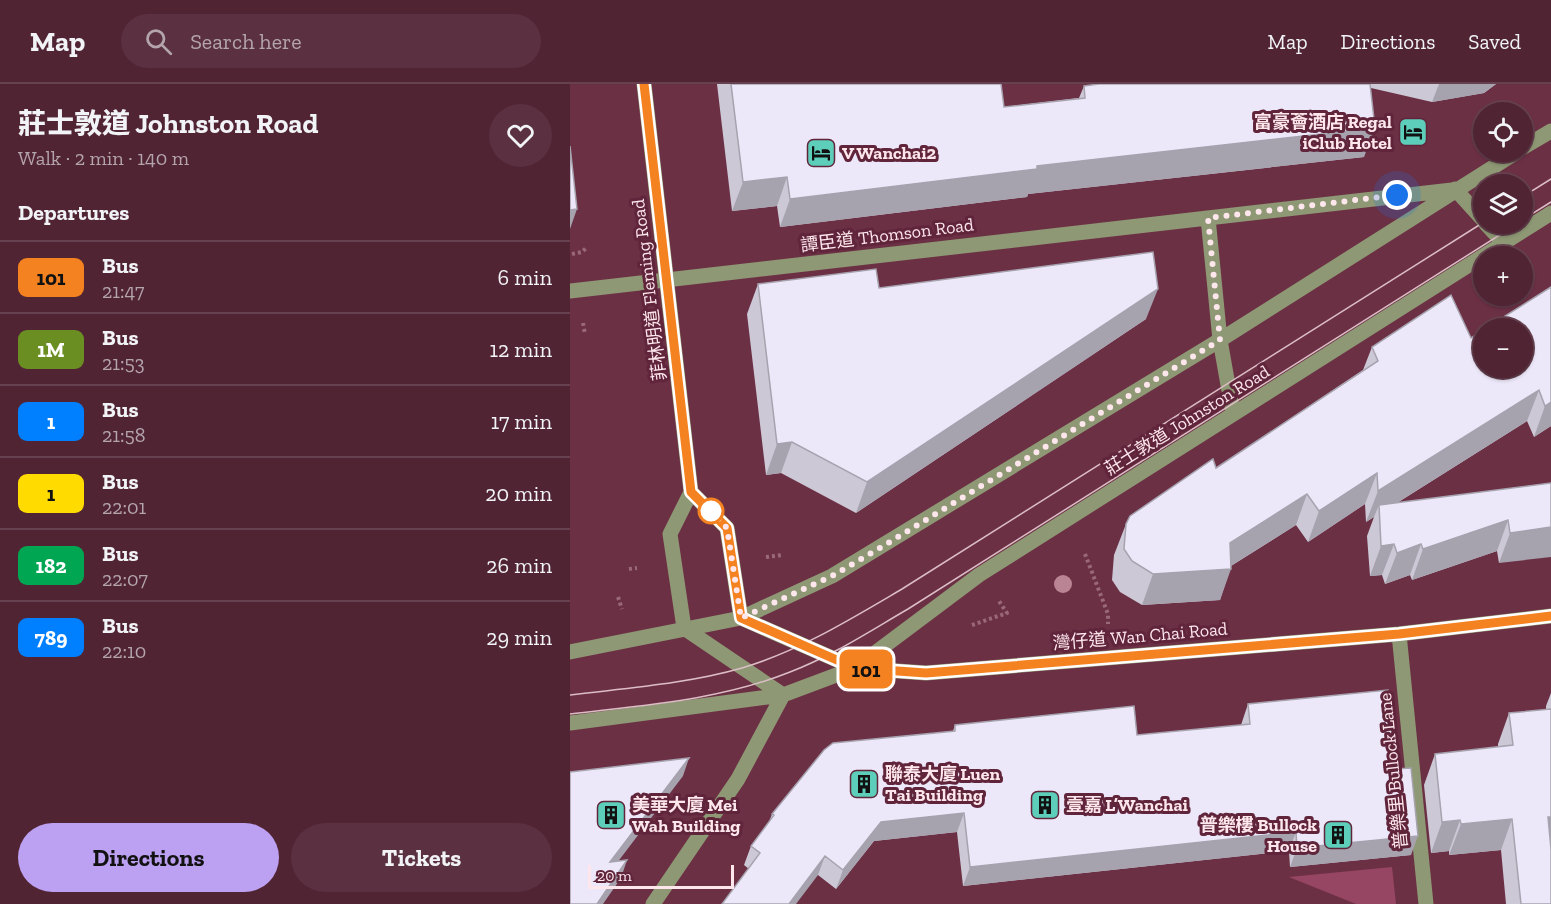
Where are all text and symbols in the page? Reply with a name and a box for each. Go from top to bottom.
search box [121,14,541,68]
text: Map [30,25,85,58]
icon: search [142,25,175,58]
text: Search here [190,28,302,55]
text: Map [1268,29,1308,54]
text: Directions [1341,29,1435,54]
text: Saved [1468,29,1521,54]
map controls [1473,102,1533,378]
button: locate [1473,102,1533,162]
button: heart [489,104,552,167]
text: 莊士敦道 Johnston Road [18,107,318,140]
place label: 富豪薈酒店 Regal iClub Hotel [1254,111,1392,154]
hotel icon: 富豪薈酒店 Regal iClub Hotel [1397,116,1429,148]
hotel icon: V Wanchai2 [805,137,837,169]
place label: V Wanchai2 [842,142,937,164]
text: Walk · 2 min · 140 m [18,146,189,170]
button: layers [1473,174,1533,234]
your location [1382,180,1412,210]
street label: 菲林明道 Fleming Road [627,198,671,382]
text: Departures [18,199,129,226]
street label: 譚臣道 Thomson Road [799,213,975,257]
button: + [1473,246,1533,306]
text: Bus [102,252,139,279]
text: 6 min [498,264,552,291]
text: 101 [36,265,66,290]
text: 21:47 [102,279,144,303]
button: − [1473,318,1533,378]
text: Bus [102,324,139,351]
text: 12 min [489,336,552,363]
text: 1M [37,337,65,362]
text: 21:53 [102,351,145,375]
street label: 莊士敦道 Johnston Road [1100,360,1274,480]
text: Bus [102,396,139,423]
text: 17 min [491,408,552,435]
text: 1 [47,409,55,434]
text: 21:58 [102,423,145,447]
text: Bus [102,468,139,495]
text: 20 min [485,480,552,507]
text: 1 [47,481,55,506]
text: 22:01 [102,495,146,519]
unlabelled marker [698,498,724,524]
text: Bus [102,540,139,567]
text: 26 min [486,552,552,579]
text: 182 [35,553,67,578]
text: 22:07 [102,567,148,591]
text: Bus [102,612,139,639]
street label: 灣仔道 Wan Chai Road [1052,617,1228,655]
text: 29 min [486,624,552,651]
text: 789 [35,625,67,650]
text: 22:10 [102,639,146,663]
line badge: 101 [832,650,900,688]
text: 101 [851,657,881,682]
street label: 普樂里 Bullock Lane [1374,692,1412,850]
place label: 聯泰大廈 Luen Tai Building [885,763,1000,806]
building icon: 聯泰大廈 Luen Tai Building [848,768,880,800]
building icon: 壹嘉 L’Wanchai [1029,789,1061,821]
place label: 美華大廈 Mei Wah Building [632,794,741,837]
place label: 壹嘉 L’Wanchai [1066,794,1189,816]
building icon: 美華大廈 Mei Wah Building [595,799,627,831]
place label: 普樂樓 Bullock House [1200,814,1317,857]
building icon: 普樂樓 Bullock House [1322,819,1354,851]
button: Directions [18,823,279,892]
button: Tickets [291,823,552,892]
scale bar [588,862,734,890]
text: 20 m [597,866,632,885]

